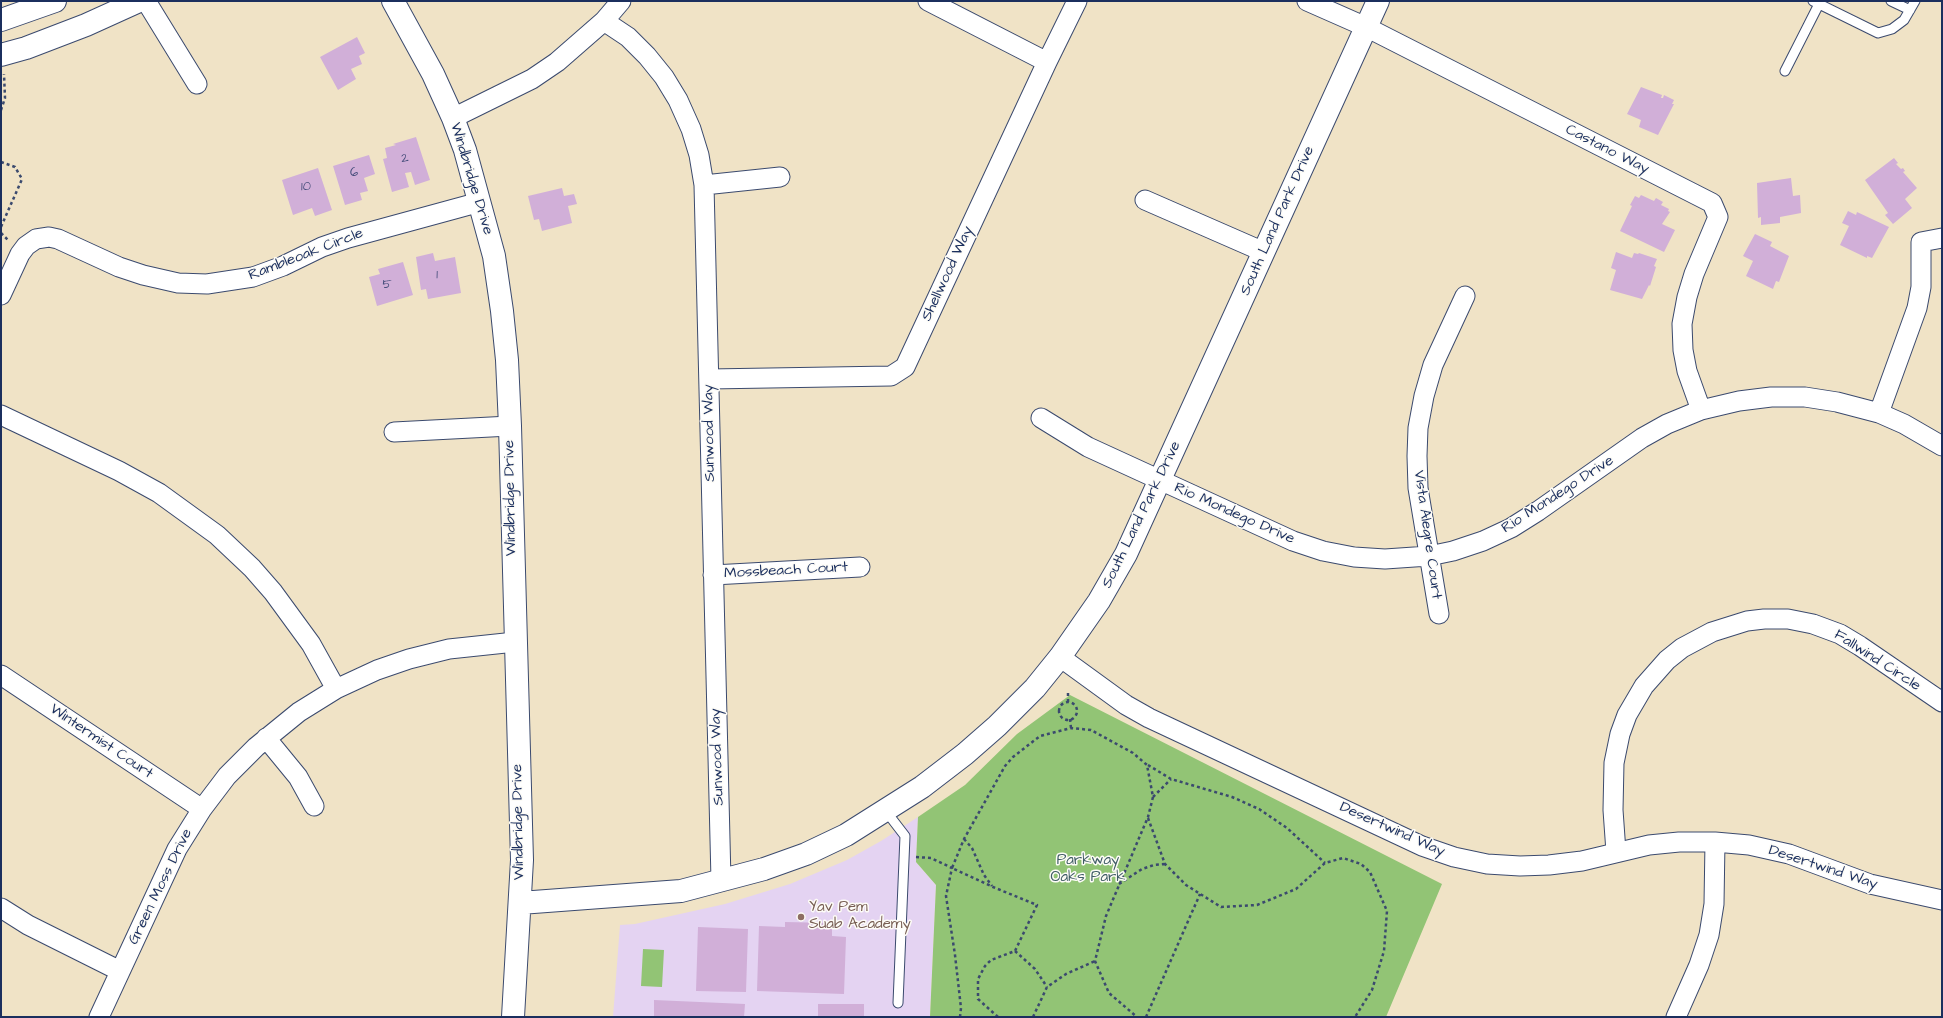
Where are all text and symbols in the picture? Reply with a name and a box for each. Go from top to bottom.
street label: Windbridge Drive [445,121,497,237]
street label: Castano Way [1562,121,1652,179]
street label: South Land Park Drive [1237,144,1319,298]
house number: 2 [401,151,409,167]
house number: 6 [350,165,358,181]
house number: 10 [301,179,311,195]
street label: Shellwood Way [918,224,978,324]
street label: Rambleoak Circle [246,225,366,285]
house number: 1 [436,267,438,283]
house number: 5 [382,277,392,293]
street label: Sunwood Way [700,384,720,482]
street label: South Land Park Drive [1099,439,1185,591]
street label: Windbridge Drive [501,440,521,556]
street label: Rio Mondego Drive [1499,452,1617,538]
street label: Vista Alegre Court [1409,469,1445,601]
street label: Rio Mondego Drive [1171,479,1297,549]
street label: Mossbeach Court [724,559,848,583]
street label: Fallwind Circle [1830,626,1924,696]
street label: Wintermist Court [46,701,156,783]
street label: Sunwood Way [707,708,729,806]
street label: Windbridge Drive [509,764,529,880]
street label: Desertwind Way [1337,799,1447,861]
street label: Green Moss Drive [125,826,197,948]
street label: Desertwind Way [1766,842,1880,894]
park label: Parkway Oaks Park [1050,852,1126,887]
place label: Yav Pem Suab Academy [809,899,911,934]
marker: Yav Pem Suab Academy [796,912,806,922]

